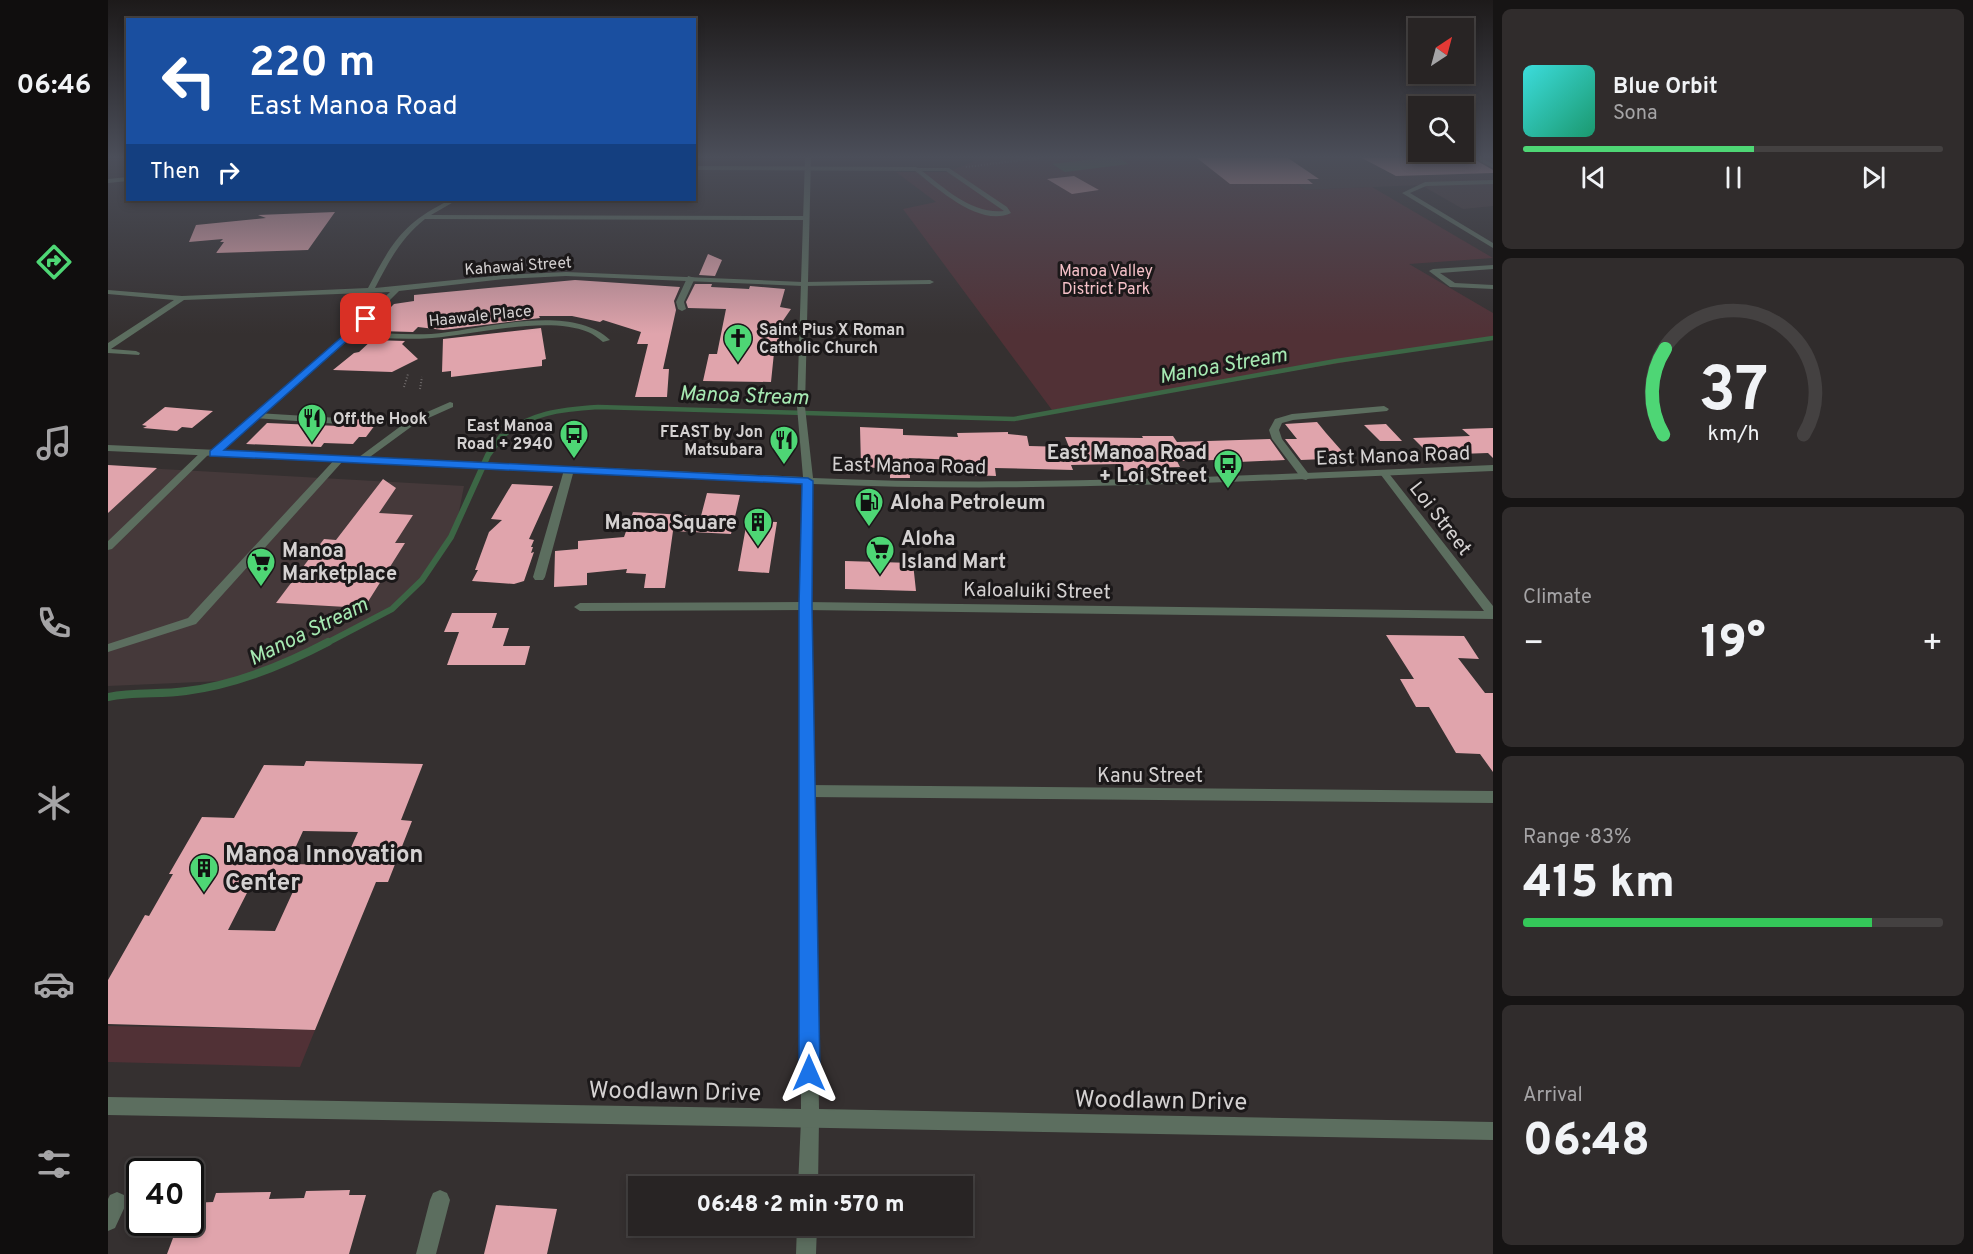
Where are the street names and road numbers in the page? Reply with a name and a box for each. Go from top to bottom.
street label: Kahawai Street [464,253,573,281]
street label: Haawale Place [428,302,533,332]
street label: East Manoa Road [1315,441,1471,473]
street label: East Manoa Road [831,453,986,481]
street label: Loi Street [1402,477,1477,562]
street label: Kaloaluiki Street [963,578,1111,606]
street label: Kanu Street [1097,764,1203,790]
street label: Woodlawn Drive [588,1076,761,1110]
street label: Woodlawn Drive [1074,1085,1247,1119]

